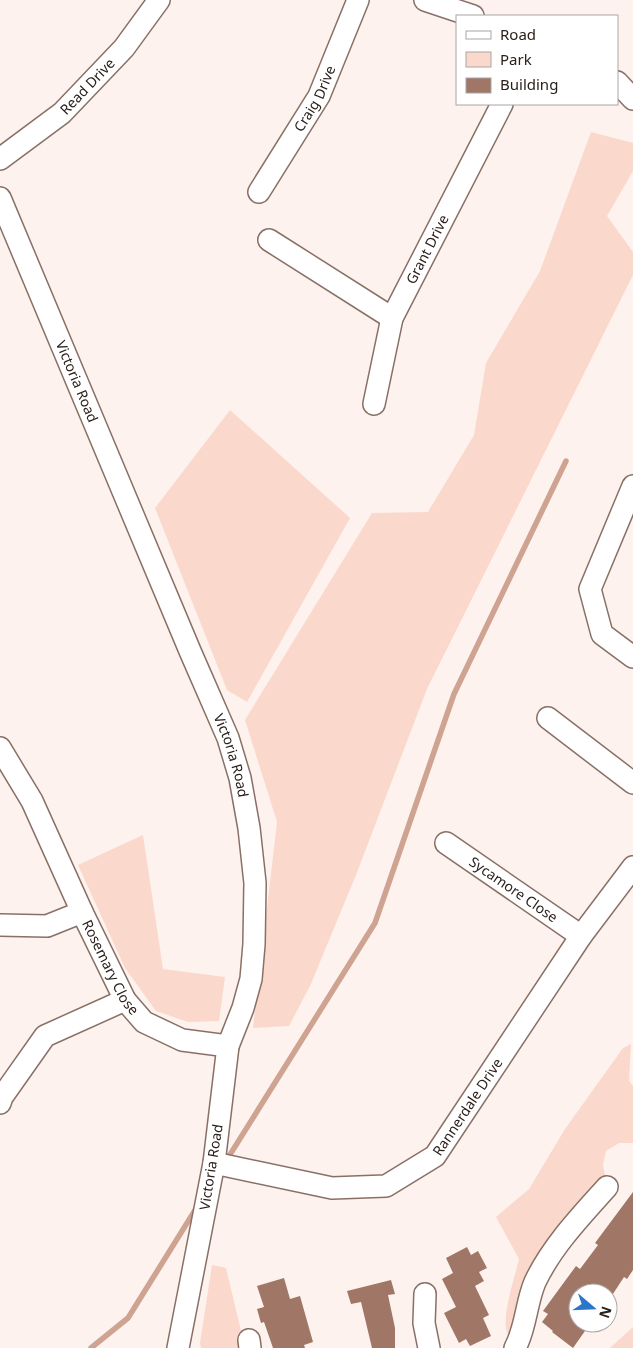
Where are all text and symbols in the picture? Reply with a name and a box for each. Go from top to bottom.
legend [456,15,618,105]
text: Road [500,24,536,44]
text: Park [500,49,532,69]
street label: Read Drive [56,54,119,118]
street label: Craig Drive [289,62,339,135]
text: Building [500,74,558,94]
street label: Grant Drive [401,211,453,287]
street label: Victoria Road [52,338,103,425]
street label: Victoria Road [209,711,253,799]
street label: Sycamore Close [466,852,562,926]
street label: Rosemary Close [78,916,144,1019]
street label: Rannerdale Drive [428,1054,507,1159]
street label: Victoria Road [194,1123,227,1211]
north arrow [568,1283,618,1333]
text: N [595,1304,617,1321]

